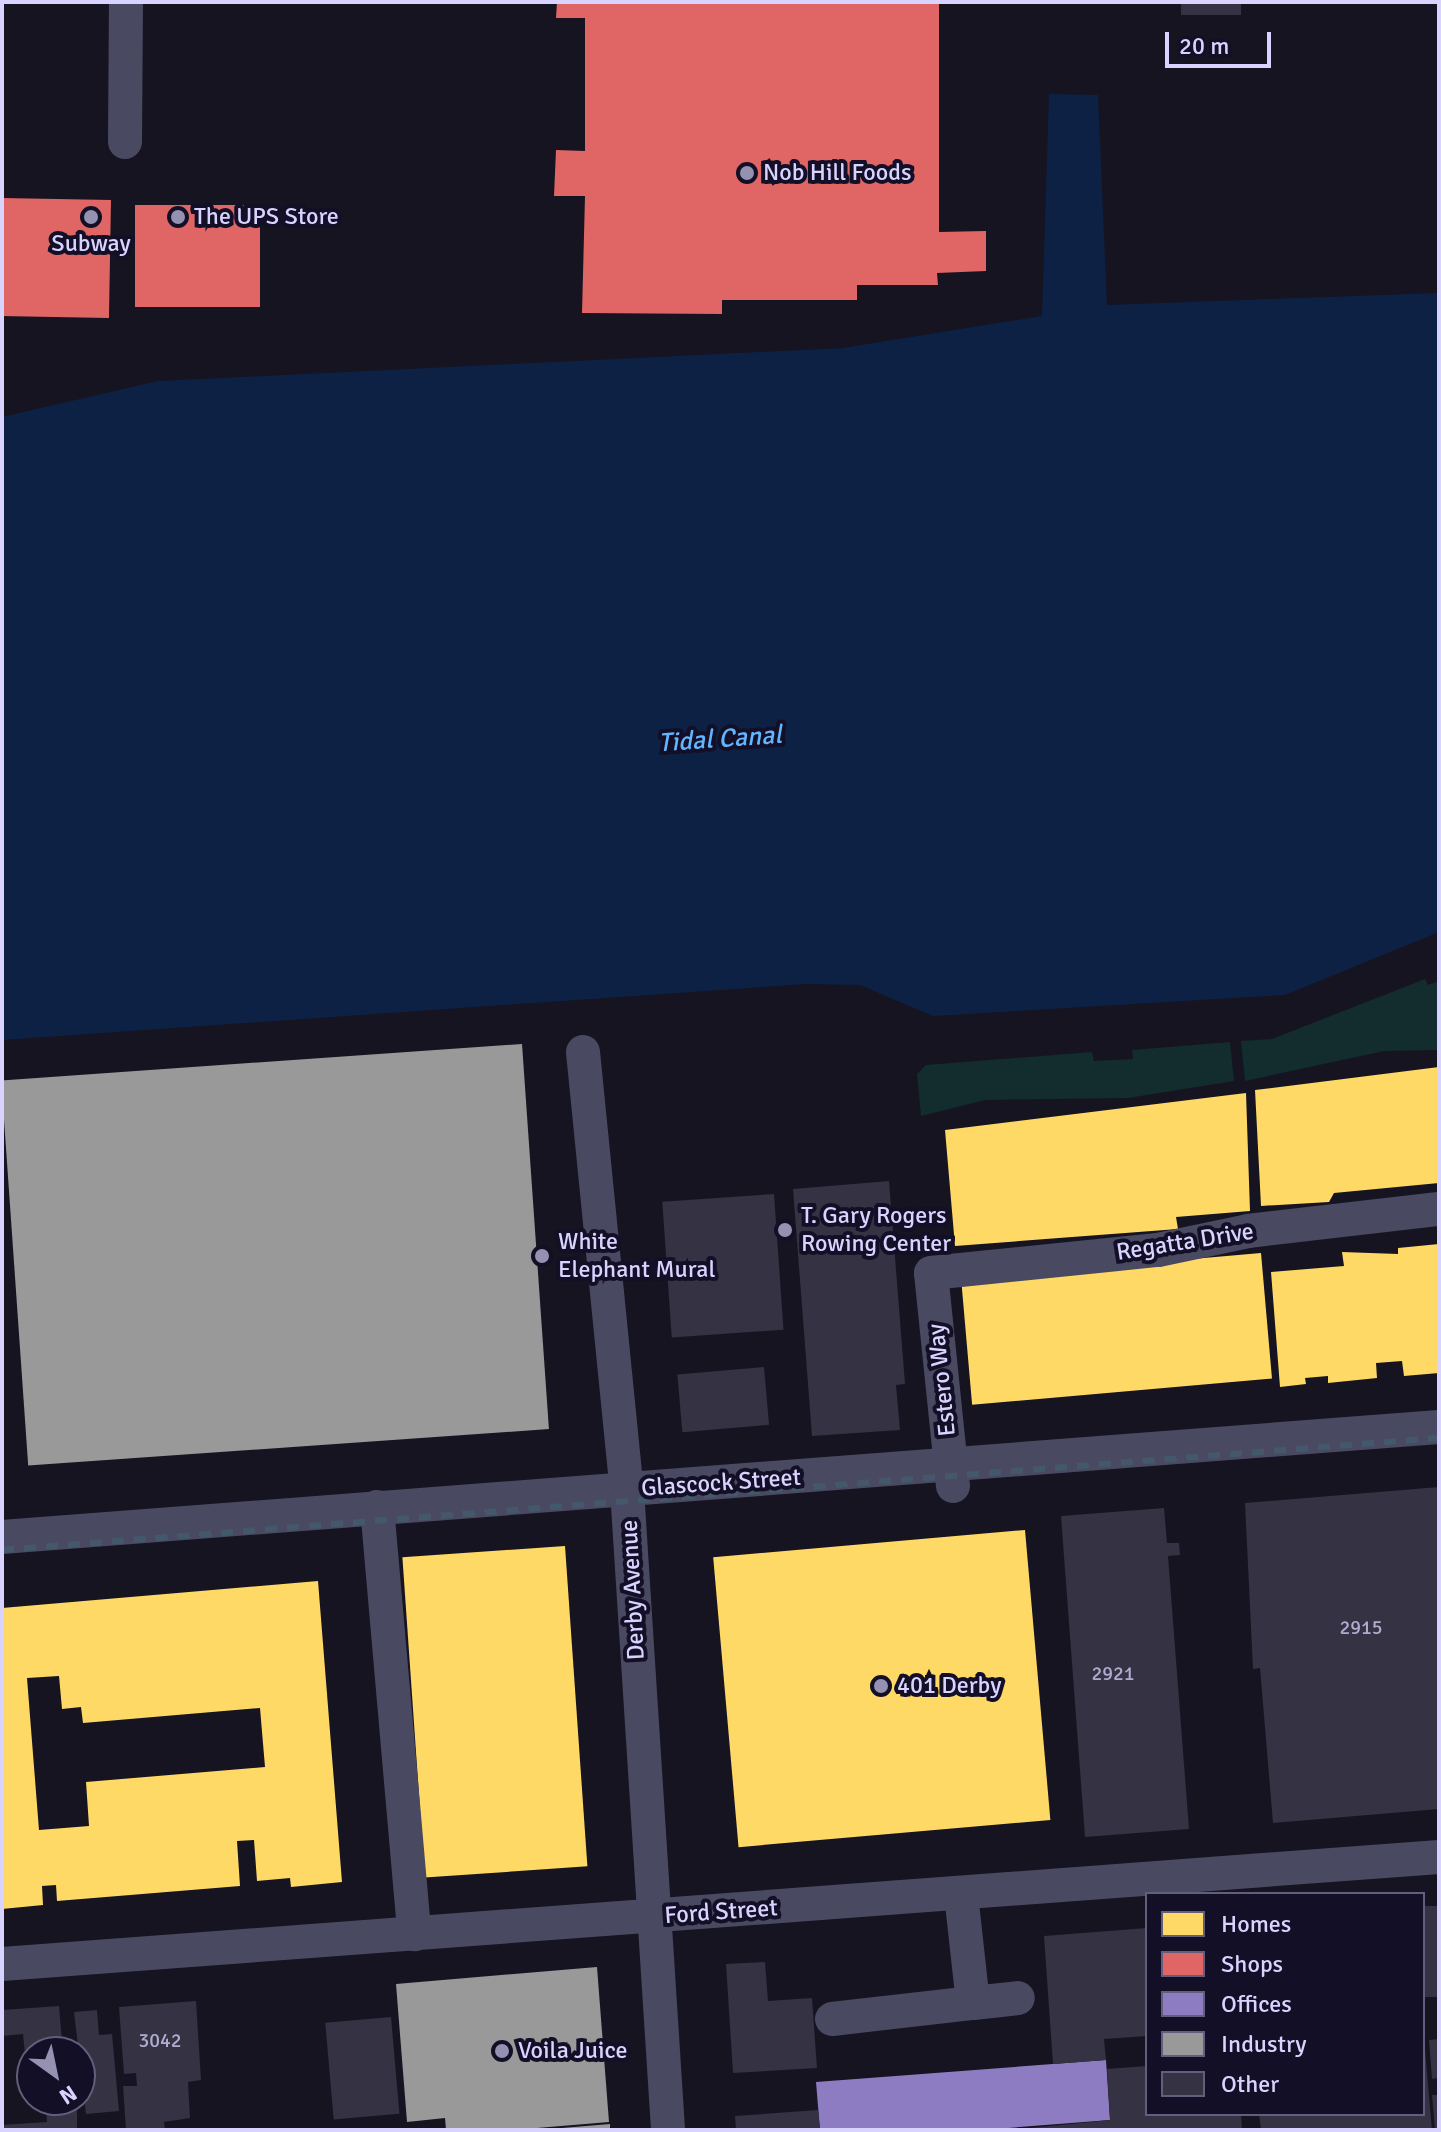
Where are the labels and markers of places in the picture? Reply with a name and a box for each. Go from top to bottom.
place label: Nob Hill Foods [763,159,912,187]
marker: Nob Hill Foods [738,164,756,182]
place label: The UPS Store [194,203,339,231]
marker: Subway [82,208,100,226]
marker: The UPS Store [169,208,187,226]
place label: Subway [51,230,131,258]
place label: T. Gary Rogers Rowing Center [801,1202,951,1258]
marker: T. Gary Rogers Rowing Center [776,1221,794,1239]
place label: White Elephant Mural [558,1228,716,1284]
marker: White Elephant Mural [533,1247,551,1265]
place label: 401 Derby [897,1672,1001,1700]
marker: 401 Derby [872,1677,890,1695]
place label: Voila Juice [518,2037,628,2065]
marker: Voila Juice [493,2042,511,2060]

